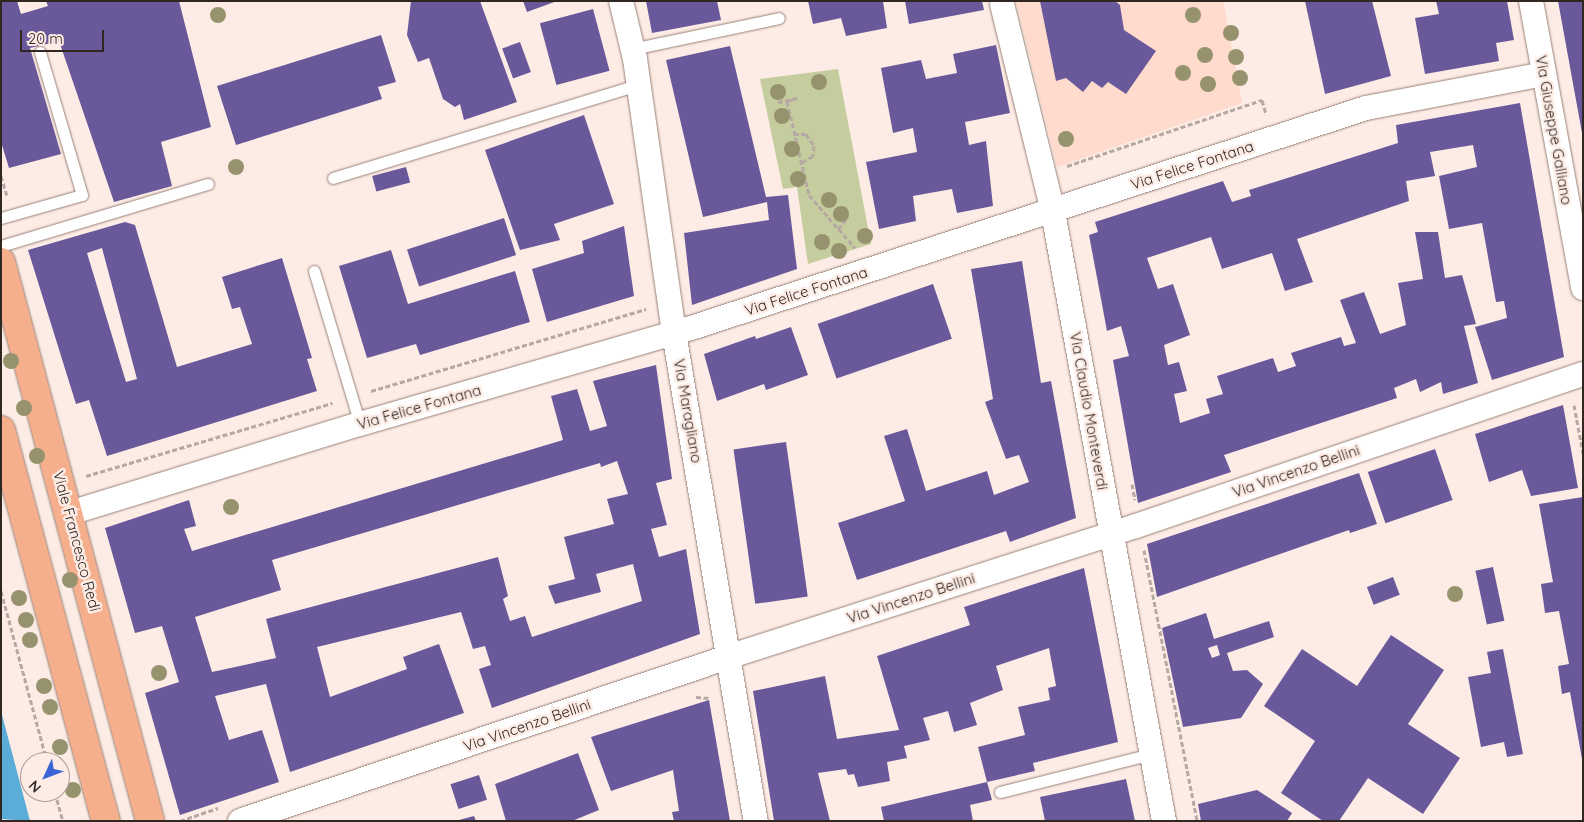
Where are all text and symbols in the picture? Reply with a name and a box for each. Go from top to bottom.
scale bar [22,20,106,52]
text: 20 m [28,29,63,48]
street label: Via Giuseppe Galliano [1532,54,1576,206]
street label: Via Felice Fontana [1128,137,1256,193]
street label: Via Felice Fontana [742,263,870,319]
street label: Via Claudio Monteverdi [1066,331,1112,491]
street label: Via Maragliano [670,358,706,464]
street label: Via Felice Fontana [355,381,483,433]
street label: Via Vincenzo Bellini [1230,441,1362,501]
street label: Viale Francesco Redi [50,469,104,613]
street label: Via Vincenzo Bellini [845,569,977,627]
street label: Via Vincenzo Bellini [461,695,593,755]
north arrow [20,752,70,802]
text: N [25,777,45,796]

